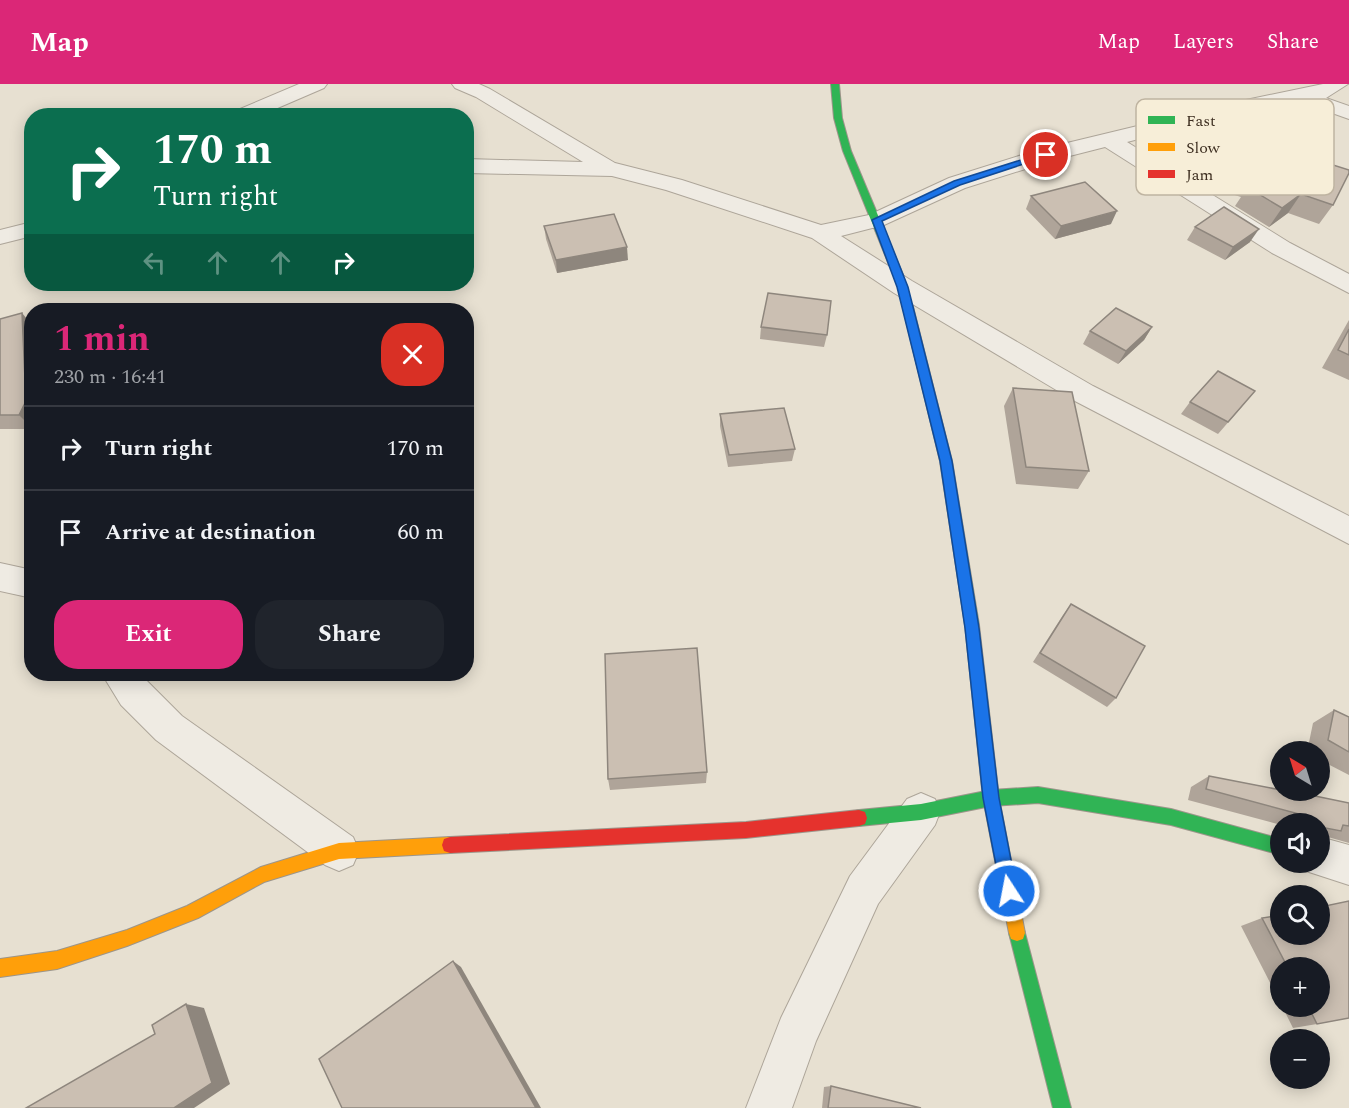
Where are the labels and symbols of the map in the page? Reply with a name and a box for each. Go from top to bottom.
legend [1136,99,1334,195]
text: Fast [1186,109,1216,133]
pin [1020,129,1071,180]
text: Slow [1186,136,1221,160]
text: Jam [1186,163,1214,187]
north arrow [1270,741,1330,801]
position arrow [977,859,1041,923]

